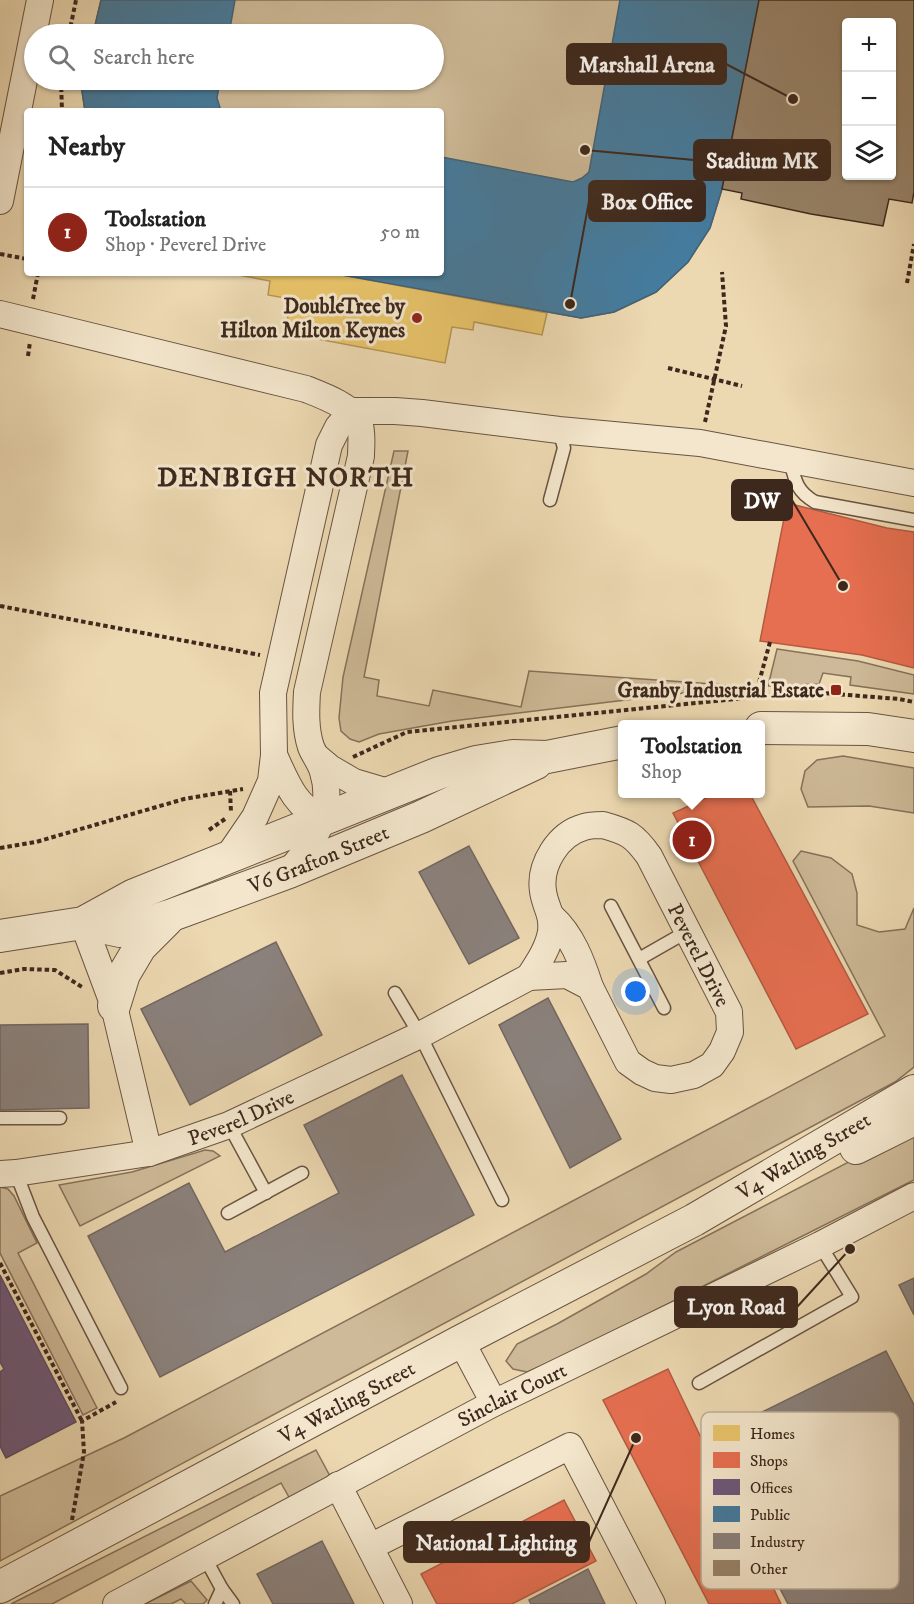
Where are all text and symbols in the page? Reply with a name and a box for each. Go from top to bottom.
map controls [842,18,896,180]
button: + [842,18,896,72]
search box [24,24,444,90]
icon: search [45,41,78,74]
text: Search here [93,44,195,71]
callout: Marshall Arena [567,44,726,84]
text: Marshall Arena [579,52,716,79]
button: − [842,72,896,126]
button: layers [842,126,896,180]
text: Nearby [48,131,125,164]
callout: Stadium MK [694,140,830,180]
text: Stadium MK [706,148,819,175]
callout: Box Office [589,181,705,221]
text: Box Office [601,189,693,216]
text: Toolstation [105,206,206,233]
text: 1 [64,220,71,245]
text: 50 m [380,220,420,245]
text: Shop · Peverel Drive [105,233,266,258]
place label: DoubleTree by Hilton Milton Keynes [220,294,406,344]
marker: DoubleTree by Hilton Milton Keynes [410,311,424,325]
district label: DENBIGH NORTH [157,461,415,495]
callout: DW [732,480,792,520]
text: DW [744,488,781,515]
place label: Granby Industrial Estate [617,678,824,704]
marker: Granby Industrial Estate [829,683,843,697]
popup [618,720,765,798]
text: Toolstation [641,733,742,760]
text: Shop [641,760,682,785]
pin: 1 [672,818,712,862]
street label: V6 Grafton Street [244,820,393,900]
street label: Peverel Drive [661,899,735,1012]
your location [621,977,650,1006]
street label: Peverel Drive [185,1084,299,1152]
street label: V4 Watling Street [732,1107,876,1207]
callout: Lyon Road [675,1287,797,1327]
text: Lyon Road [687,1294,786,1321]
street label: V4 Watling Street [274,1356,420,1450]
street label: Sinclair Court [454,1358,571,1434]
legend [701,1412,899,1589]
text: Homes [750,1424,795,1444]
text: Shops [750,1451,788,1471]
text: Offices [750,1478,793,1498]
text: Public [750,1505,790,1525]
callout: National Lighting [404,1522,589,1562]
text: National Lighting [415,1530,578,1557]
text: Industry [750,1532,805,1552]
text: Other [750,1559,787,1579]

